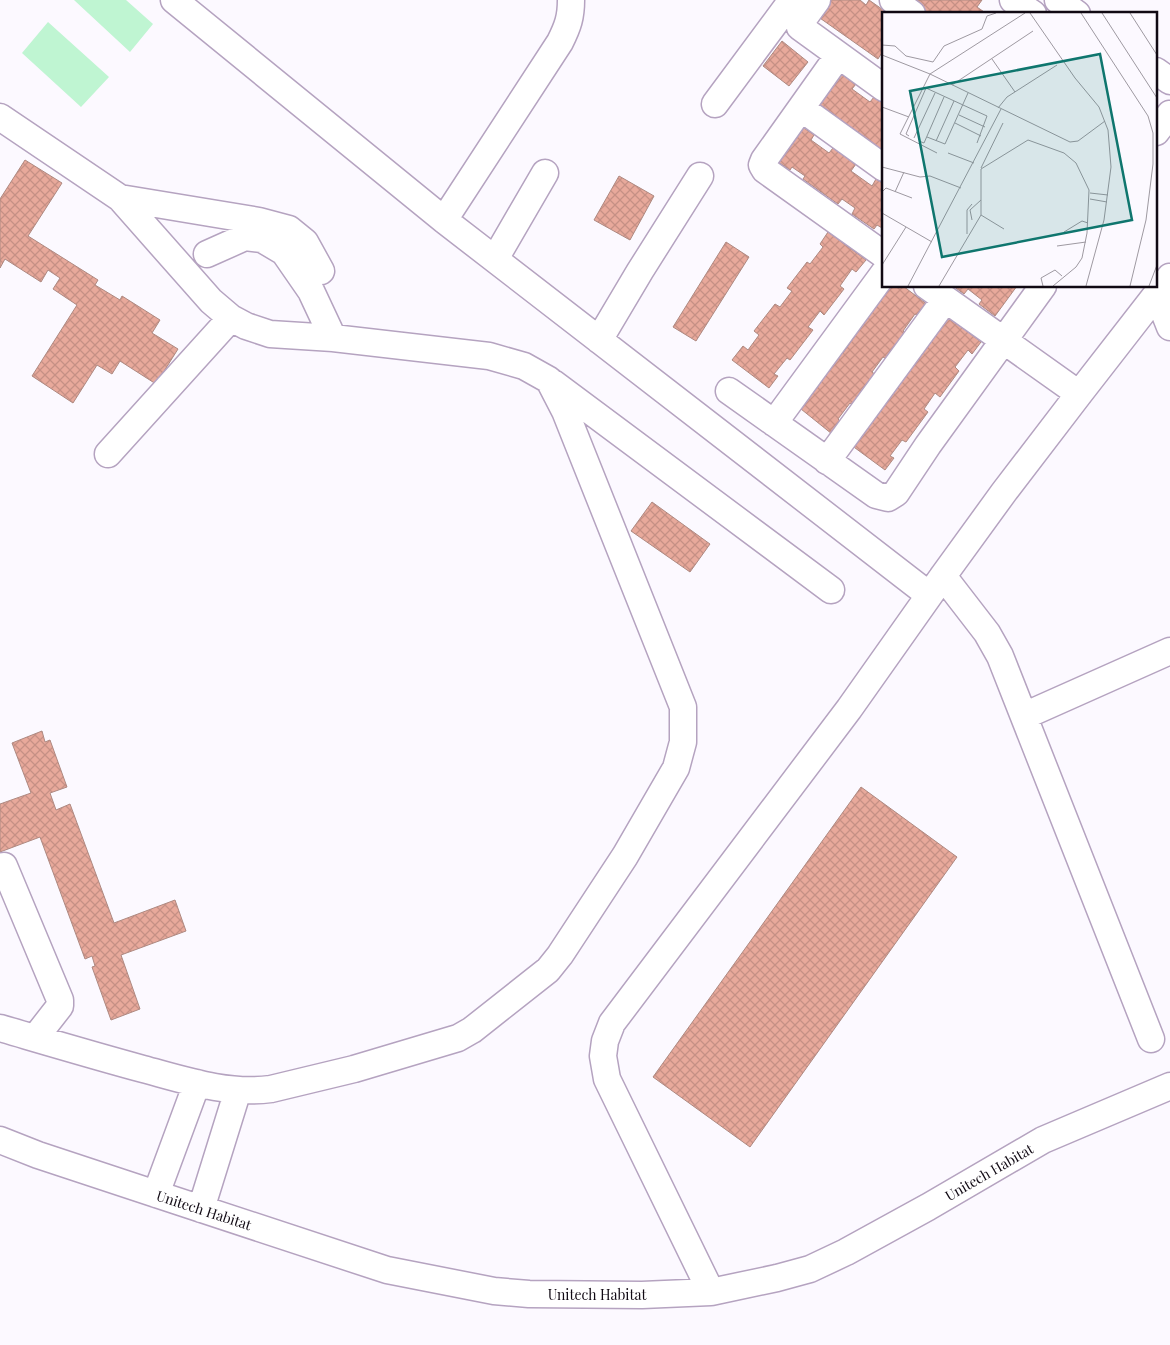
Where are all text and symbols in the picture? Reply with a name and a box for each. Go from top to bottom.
inset map [882,12,1158,288]
street label: Unitech Habitat [941,1139,1037,1205]
street label: Unitech Habitat [154,1186,255,1235]
street label: Unitech Habitat [548,1285,647,1304]

